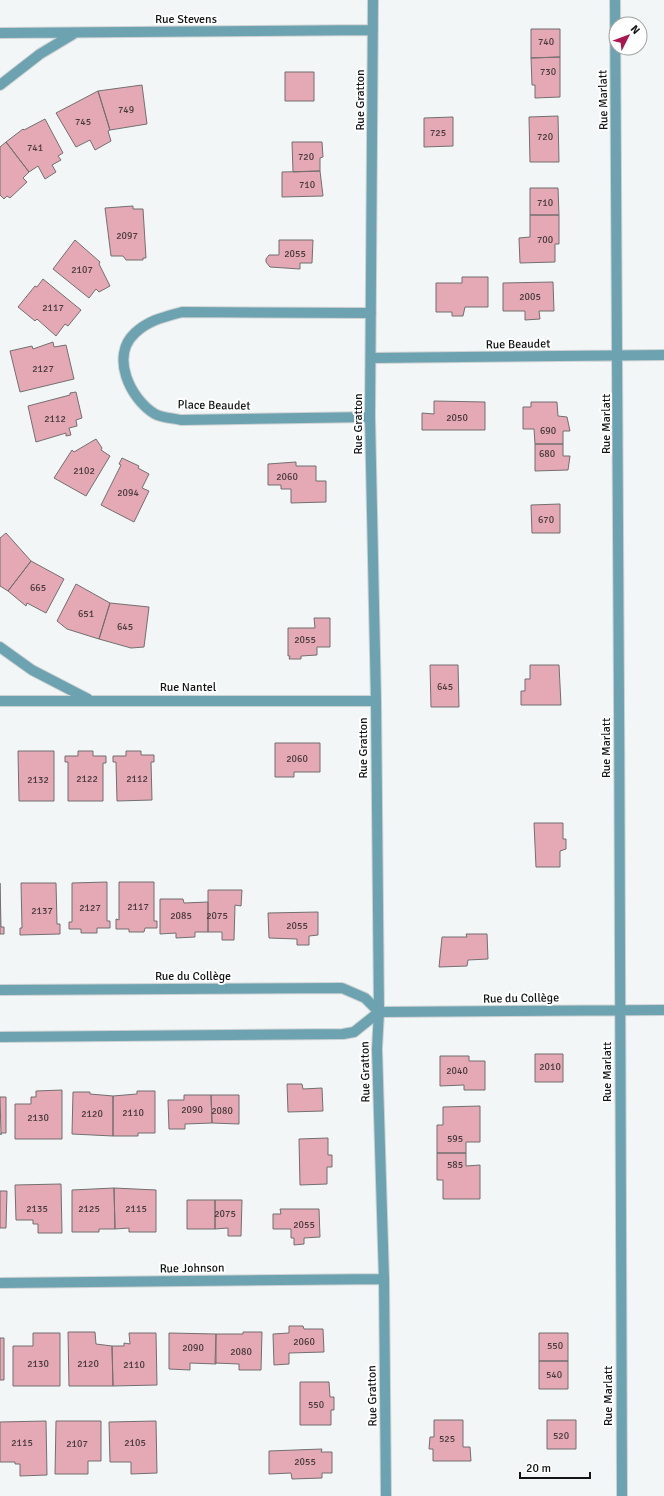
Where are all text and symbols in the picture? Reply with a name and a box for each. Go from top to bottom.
street label: Rue Stevens [155,12,217,27]
north arrow [608,16,648,56]
text: N [628,22,642,37]
house number: 740 [538,36,554,48]
house number: 730 [540,66,556,78]
street label: Rue Gratton [353,69,368,131]
street label: Rue Marlatt [595,70,612,130]
house number: 749 [118,104,134,116]
house number: 745 [75,116,91,128]
house number: 725 [430,127,446,139]
house number: 720 [537,131,553,143]
house number: 741 [27,142,43,154]
house number: 720 [298,151,314,163]
house number: 710 [299,179,315,191]
house number: 710 [537,197,553,209]
house number: 2097 [116,230,138,242]
house number: 700 [537,234,553,246]
house number: 2055 [284,248,306,260]
house number: 2107 [71,264,93,276]
house number: 2005 [519,291,541,303]
house number: 2117 [42,302,64,314]
street label: Rue Beaudet [486,336,550,353]
house number: 2127 [32,363,54,375]
street label: Rue Gratton [351,393,366,455]
street label: Rue Marlatt [599,394,614,454]
street label: Place Beaudet [177,397,251,414]
house number: 2050 [446,412,468,424]
house number: 2112 [44,413,66,425]
house number: 690 [540,425,556,437]
house number: 680 [539,448,555,460]
house number: 2102 [73,465,95,477]
house number: 2060 [276,471,298,483]
house number: 2094 [117,487,139,499]
house number: 670 [538,514,554,526]
house number: 665 [30,582,46,594]
house number: 651 [78,608,94,620]
house number: 645 [117,621,133,633]
house number: 2055 [294,634,316,646]
street label: Rue Nantel [160,680,217,695]
house number: 645 [437,681,453,693]
street label: Rue Gratton [356,717,371,779]
street label: Rue Marlatt [599,718,614,778]
house number: 2060 [286,753,308,765]
house number: 2122 [76,773,98,785]
house number: 2112 [126,773,148,785]
house number: 2132 [27,774,49,786]
house number: 2117 [127,901,149,913]
house number: 2127 [79,902,101,914]
house number: 2137 [31,905,53,917]
house number: 2085 [170,910,192,922]
house number: 2075 [206,910,228,922]
house number: 2055 [286,920,308,932]
street label: Rue du Collège [155,969,231,984]
street label: Rue du Collège [483,990,559,1007]
street label: Rue Gratton [357,1041,374,1103]
street label: Rue Marlatt [600,1042,615,1102]
house number: 2010 [539,1061,561,1073]
house number: 2040 [446,1065,468,1077]
house number: 2090 [181,1104,203,1116]
house number: 2080 [211,1105,233,1117]
house number: 2110 [122,1107,144,1119]
house number: 2120 [81,1108,103,1120]
house number: 2130 [27,1112,49,1124]
house number: 595 [447,1133,463,1145]
house number: 585 [447,1159,463,1171]
house number: 2135 [26,1203,48,1215]
house number: 2125 [78,1203,100,1215]
house number: 2115 [125,1203,147,1215]
house number: 2075 [214,1208,236,1220]
house number: 2055 [293,1219,315,1231]
street label: Rue Johnson [159,1260,225,1277]
house number: 2060 [293,1336,315,1348]
house number: 550 [547,1340,563,1352]
house number: 2090 [182,1342,204,1354]
house number: 2080 [230,1346,252,1358]
house number: 2130 [27,1358,49,1370]
house number: 2120 [77,1358,99,1370]
house number: 2110 [123,1359,145,1371]
street label: Rue Gratton [364,1365,381,1427]
street label: Rue Marlatt [601,1366,616,1426]
house number: 540 [546,1369,562,1381]
house number: 550 [308,1399,324,1411]
house number: 520 [553,1430,569,1442]
house number: 525 [439,1433,455,1445]
house number: 2115 [11,1437,33,1449]
house number: 2105 [124,1437,146,1449]
house number: 2107 [66,1438,88,1450]
scale bar [520,1454,590,1480]
house number: 2055 [294,1456,316,1468]
text: 20 m [526,1461,551,1476]

